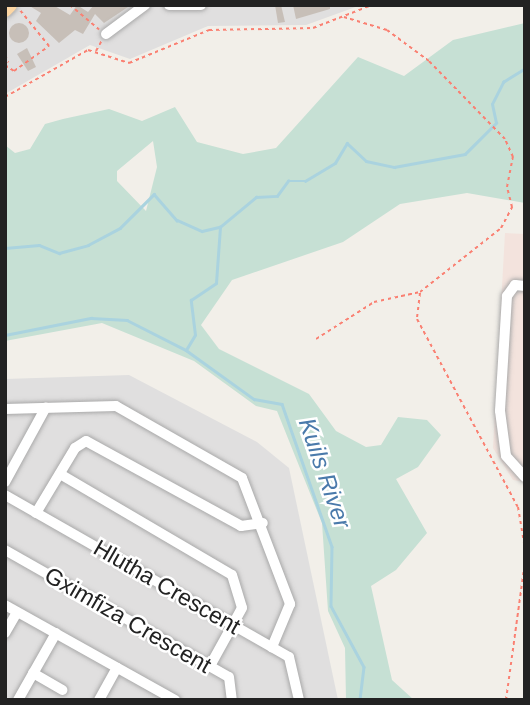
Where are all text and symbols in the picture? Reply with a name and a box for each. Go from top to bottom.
water label: Kuils River [293,414,357,532]
street label: Hlutha Crescent [89,534,245,640]
street label: Gximfiza Crescent [40,561,216,679]

